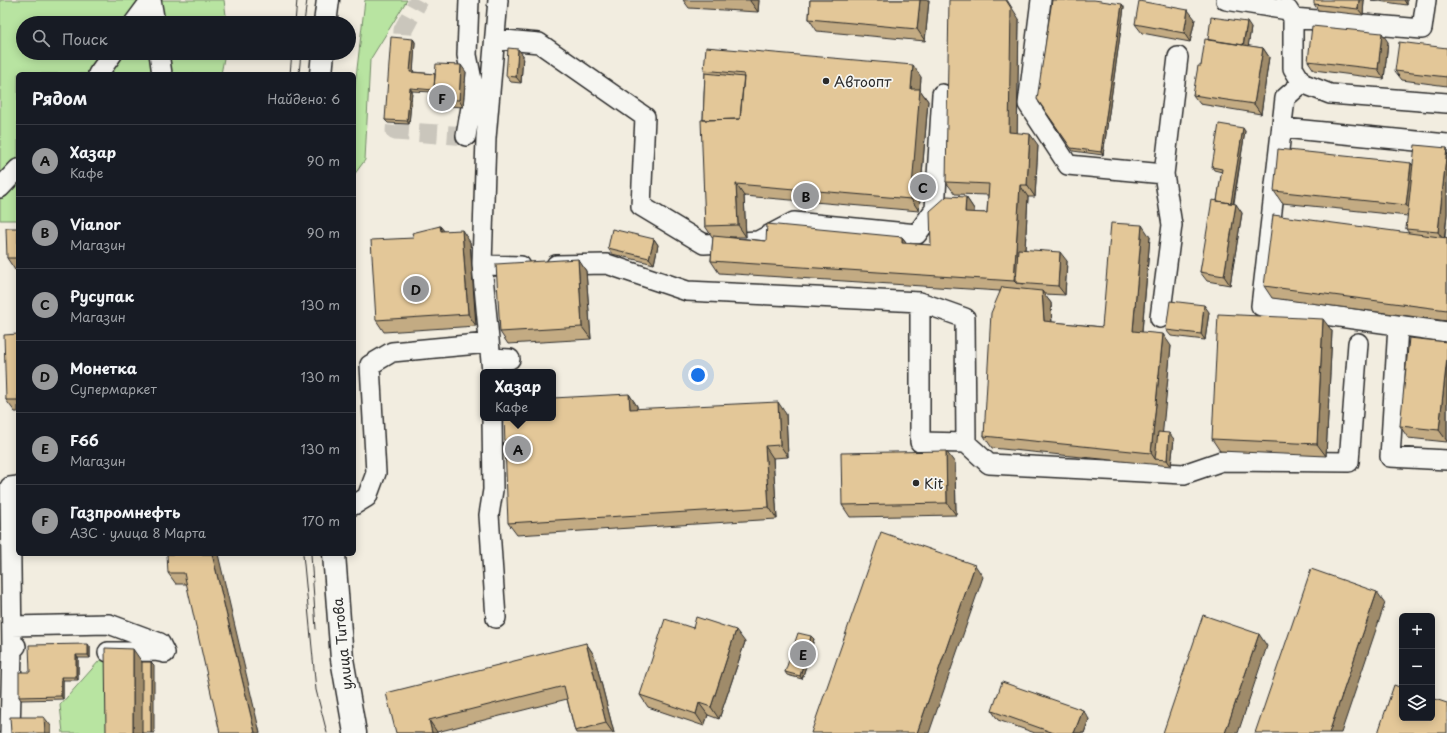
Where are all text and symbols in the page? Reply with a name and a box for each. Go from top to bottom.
search box [16,16,356,60]
icon: search [30,27,52,49]
text: Поиск [62,27,108,50]
place label: Автоопт [834,71,892,92]
marker: Автоопт [821,76,831,86]
pin: F [429,83,455,113]
text: Рядом [32,85,87,111]
text: Найдено: 6 [267,89,340,108]
text: Хазар [70,140,116,163]
text: A [40,151,50,170]
text: 90 m [307,151,340,170]
text: Кафе [70,163,103,182]
pin: C [910,172,936,202]
pin: B [793,181,819,211]
text: Vianor [70,212,121,235]
text: B [41,223,49,242]
text: 90 m [307,223,340,242]
text: Магазин [70,235,126,254]
pin: D [403,274,429,304]
text: Русупак [70,284,134,307]
text: C [40,295,50,314]
text: 130 m [301,295,340,314]
text: Магазин [70,307,126,326]
text: Монетка [70,356,137,379]
your location [688,365,708,385]
text: D [40,367,50,386]
text: 130 m [301,367,340,386]
popup [480,369,556,421]
text: Хазар [495,374,541,397]
text: Супермаркет [70,379,157,398]
text: Кафе [495,397,528,416]
text: F66 [70,428,99,451]
pin: A [505,434,531,464]
text: E [41,439,49,458]
text: 130 m [301,439,340,458]
text: Магазин [70,451,126,470]
place label: Kit [924,473,944,494]
marker: Kit [911,478,921,488]
text: Газпромнефть [70,500,180,523]
text: F [41,511,49,530]
text: 170 m [302,511,340,530]
text: АЗС · улица 8 Марта [70,523,206,542]
street label: улица Титова [327,597,357,691]
map controls [1399,613,1435,721]
button: + [1399,613,1435,649]
pin: E [790,639,816,669]
button: − [1399,649,1435,685]
button: layers [1399,685,1435,721]

